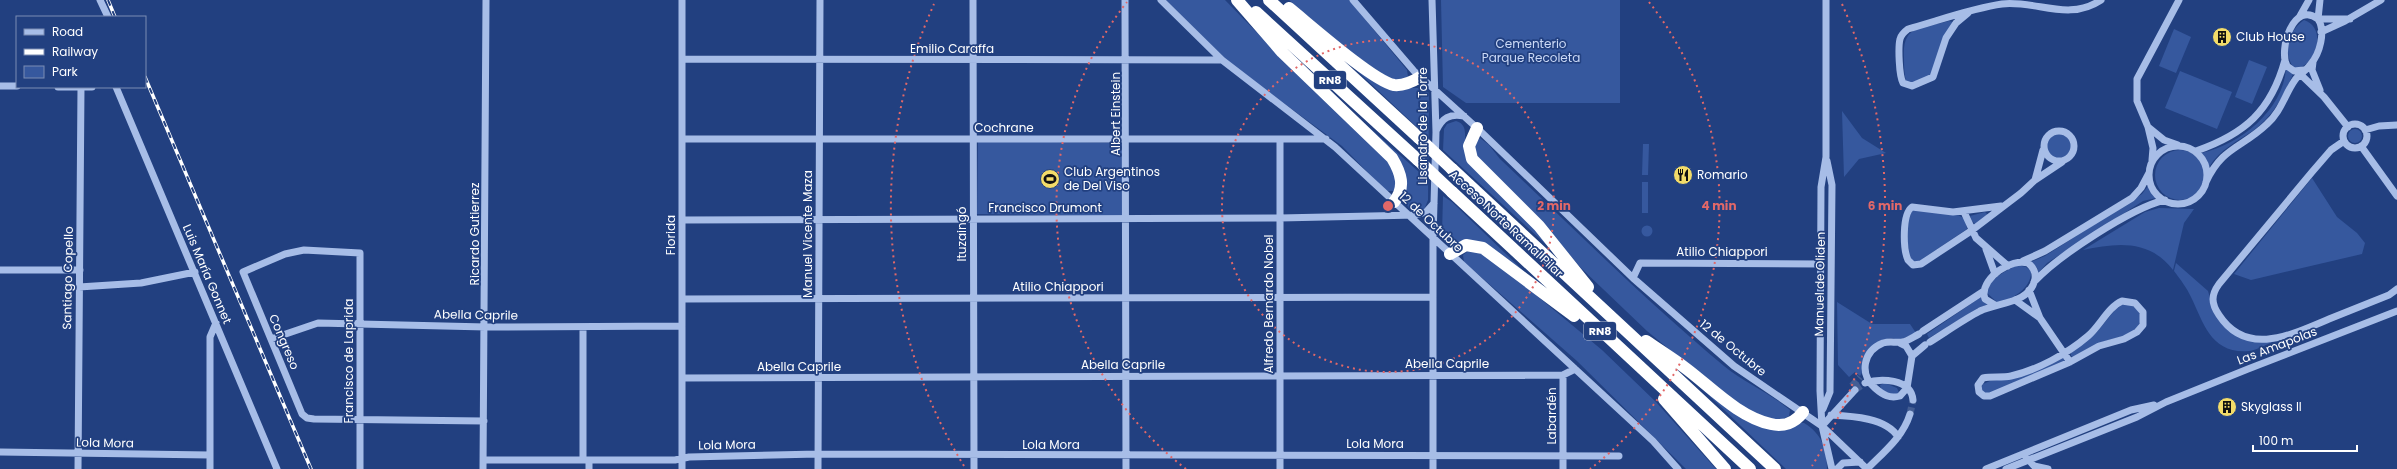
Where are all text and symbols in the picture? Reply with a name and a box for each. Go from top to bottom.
legend [16,16,146,88]
text: Road [52,23,83,40]
building icon: Club House [2211,26,2233,48]
place label: Club House [2236,28,2305,45]
park label: Cementerio Parque Recoleta [1482,35,1580,66]
street label: Emilio Caraffa [910,40,994,57]
text: Railway [52,43,98,60]
text: Park [52,63,79,80]
street label: Lisandro de la Torre [1414,67,1431,185]
road number: RN8 [1314,71,1346,89]
street label: Albert Einstein [1107,72,1124,156]
street label: Cochrane [974,119,1034,136]
place label: Club Argentinos de Del Viso [1064,163,1160,194]
restaurant icon: Romario [1672,164,1694,186]
street label: Acceso Norte Ramal Pilar [1446,166,1567,281]
place label: Romario [1697,166,1748,183]
sports icon: Club Argentinos de Del Viso [1039,168,1061,190]
street label: Manuel Vicente Maza [799,170,816,298]
street label: Ricardo Gutierrez [466,183,483,285]
street label: 12 de Octubre [1396,188,1467,256]
text: 2 min [1537,197,1571,214]
text: 4 min [1701,197,1737,214]
text: 6 min [1868,197,1902,214]
street label: Francisco Drumont [988,199,1102,216]
centre of rings [1381,199,1395,213]
street label: Ituzaingó [953,206,970,262]
street label: Florida [662,215,679,255]
street label: Luis María Gonnet [179,221,236,326]
street label: Santiago Copello [58,226,77,330]
street label: Manuel de Oliden [1810,231,1829,336]
street label: Alfredo Bernardo Nobel [1260,234,1277,374]
street label: Atilio Chiappori [1676,243,1768,260]
street label: Atilio Chiappori [1012,278,1104,295]
street label: Francisco de Laprida [340,299,357,423]
street label: Abella Caprile [434,305,518,324]
street label: Congreso [265,312,304,372]
street label: 12 de Octubre [1696,315,1770,380]
road number: RN8 [1584,322,1616,340]
street label: Las Amapolas [2234,322,2319,369]
street label: Abella Caprile [1405,355,1489,372]
street label: Abella Caprile [1081,356,1165,373]
street label: Abella Caprile [757,358,841,375]
street label: Labardén [1543,387,1560,445]
building icon: Skyglass II [2216,396,2238,418]
place label: Skyglass II [2241,398,2302,415]
scale bar [2253,427,2357,453]
text: 100 m [2259,432,2293,449]
street label: Lola Mora [76,433,134,452]
street label: Lola Mora [698,435,756,454]
street label: Lola Mora [1346,435,1404,452]
street label: Lola Mora [1022,436,1080,453]

